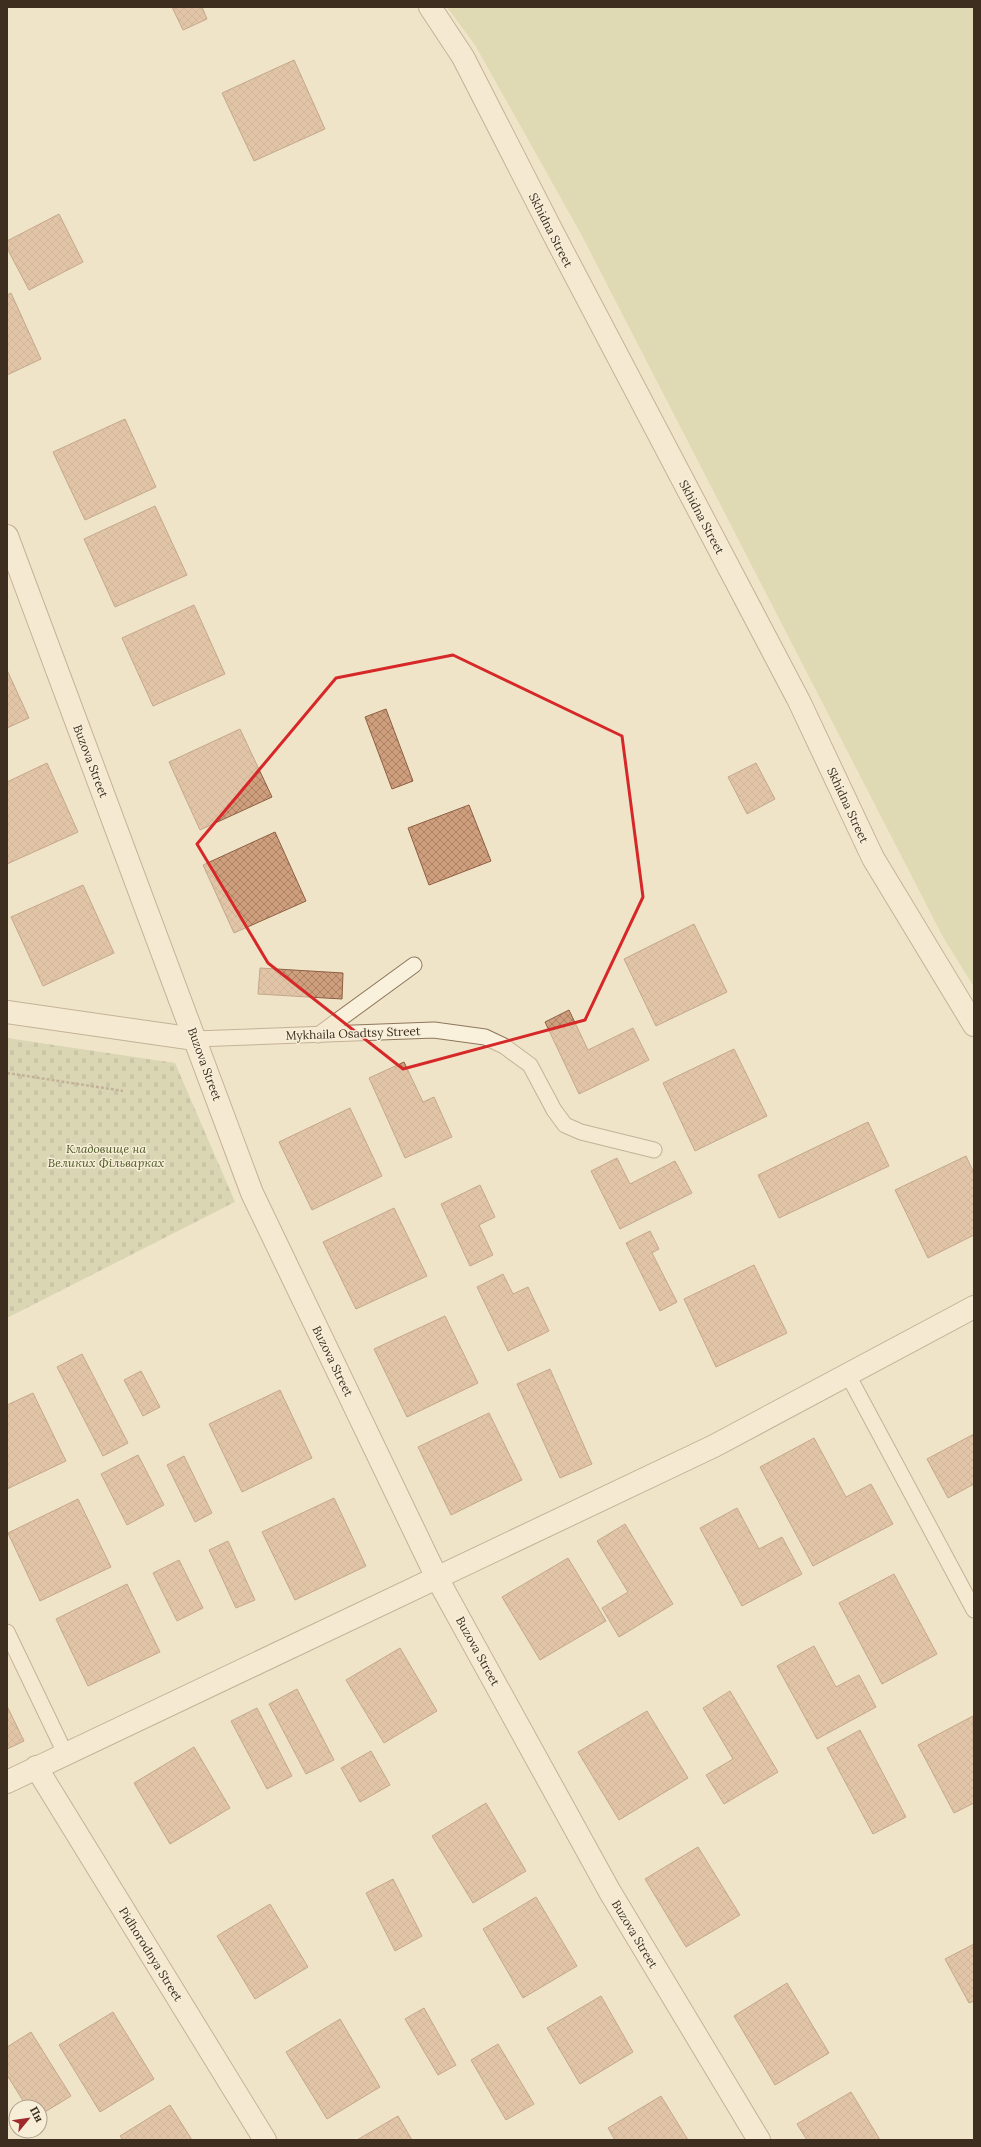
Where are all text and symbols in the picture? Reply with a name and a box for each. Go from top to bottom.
street label: Skhidna Street [526,190,576,270]
street label: Skhidna Street [676,477,728,557]
street label: Buzova Street [70,722,112,800]
street label: Skhidna Street [824,765,872,845]
street label: Mykhaila Osadtsy Street [285,1023,421,1043]
street label: Buzova Street [185,1025,225,1103]
park label: Кладовище на Великих Фільварках [48,1141,165,1170]
street label: Buzova Street [309,1323,357,1399]
street label: Buzova Street [453,1614,503,1689]
street label: Buzova Street [609,1897,661,1971]
street label: Pidhorodnya Street [116,1904,186,2004]
north arrow [8,2099,48,2139]
text: Пн [27,2104,47,2125]

